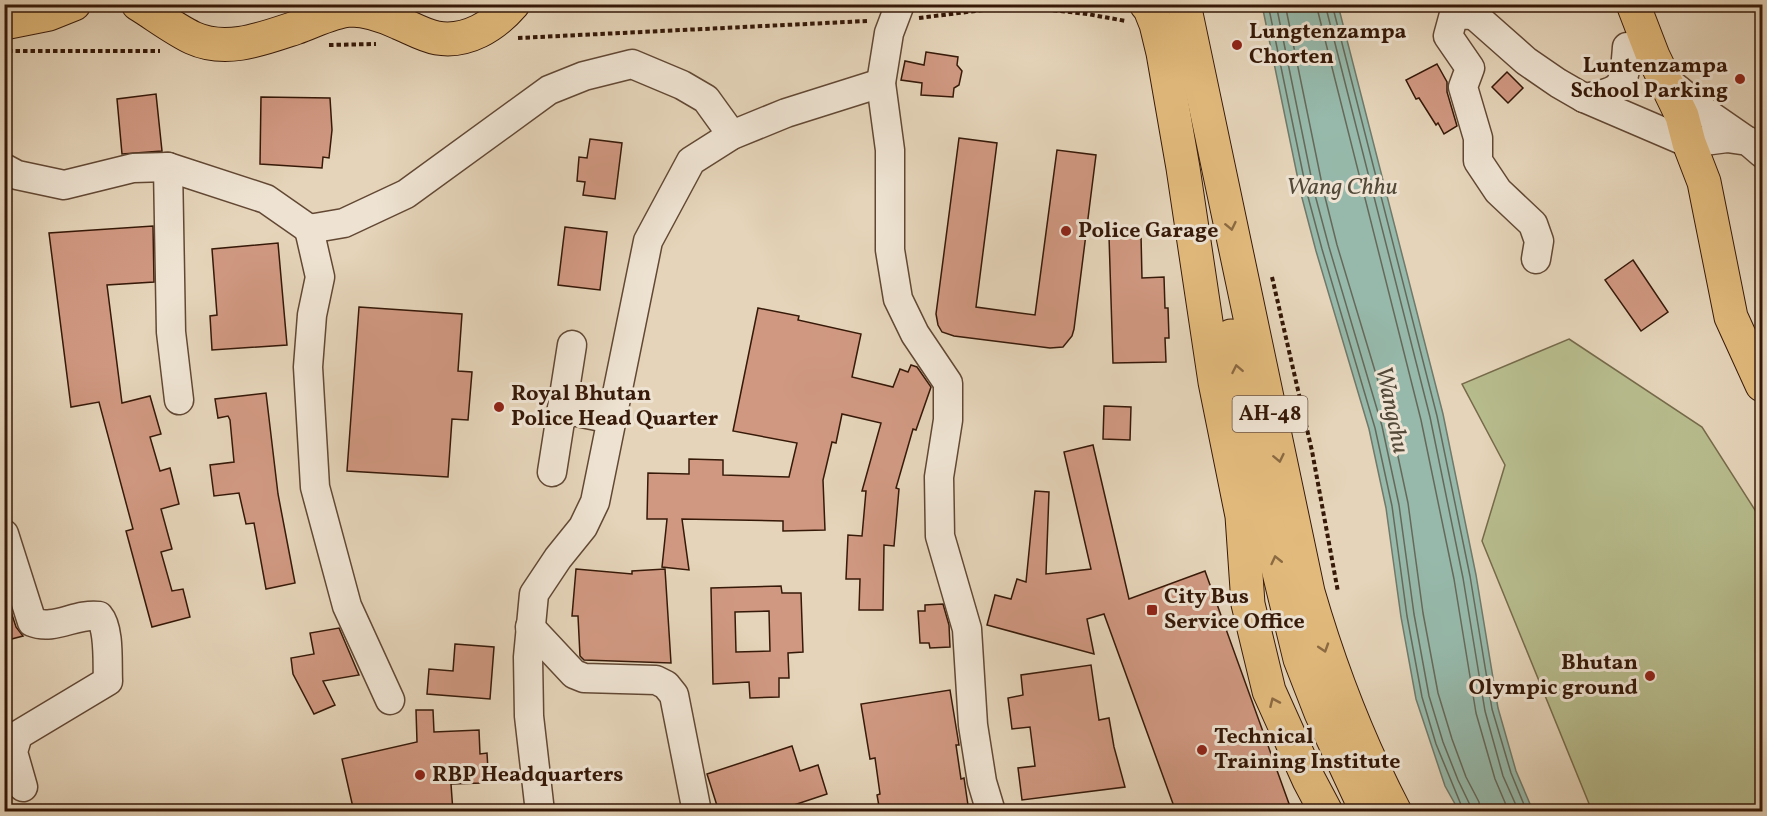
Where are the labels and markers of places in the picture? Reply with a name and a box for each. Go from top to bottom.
place label: Lungtenzampa Chorten [1249,17,1407,73]
marker: Lungtenzampa Chorten [1230,38,1244,52]
place label: Luntenzampa School Parking [1571,51,1728,107]
marker: Luntenzampa School Parking [1733,72,1747,86]
place label: Police Garage [1078,216,1218,247]
marker: Police Garage [1059,224,1073,238]
place label: Royal Bhutan Police Head Quarter [511,379,719,435]
marker: Royal Bhutan Police Head Quarter [492,400,506,414]
place label: City Bus Service Office [1164,582,1305,638]
marker: City Bus Service Office [1145,603,1159,617]
place label: Bhutan Olympic ground [1469,648,1638,704]
marker: Bhutan Olympic ground [1643,669,1657,683]
place label: Technical Training Institute [1214,722,1400,778]
marker: Technical Training Institute [1195,743,1209,757]
place label: RBP Headquarters [432,760,624,791]
marker: RBP Headquarters [413,768,427,782]

